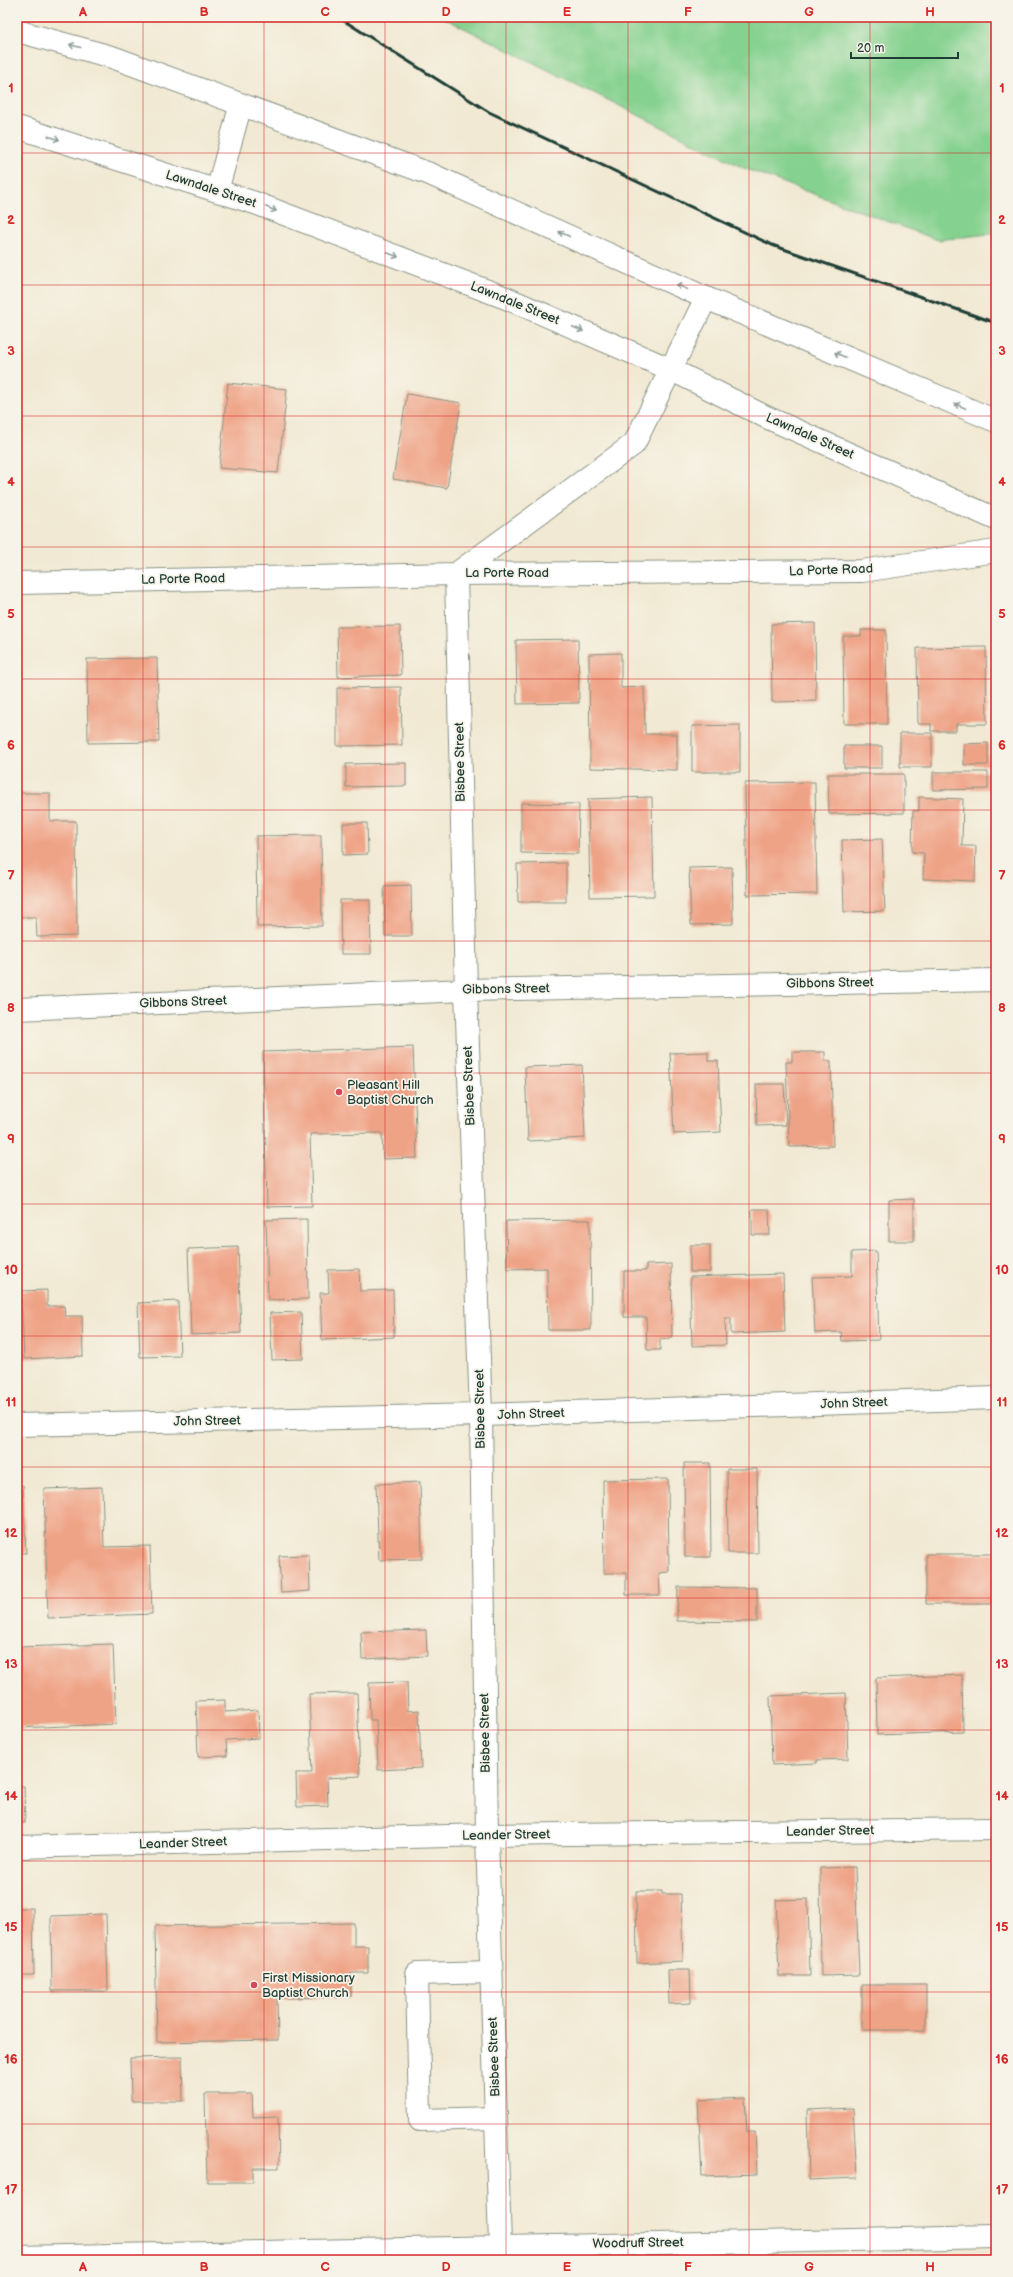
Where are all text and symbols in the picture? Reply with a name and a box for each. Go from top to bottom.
text: A [78,4,87,20]
text: B [199,4,209,20]
text: C [320,4,330,20]
text: D [441,4,451,20]
text: E [563,4,572,20]
text: F [684,4,692,20]
text: G [804,4,814,20]
text: H [925,4,935,20]
scale bar [851,34,958,60]
text: 20 m [857,41,884,56]
one-way arrow [68,42,81,50]
text: 1 [8,80,14,96]
text: 1 [999,80,1005,96]
one-way arrow [48,135,61,142]
street label: Lawndale Street [163,167,259,211]
one-way arrow [265,206,277,214]
text: 2 [7,212,15,228]
text: 2 [998,212,1006,228]
one-way arrow [558,230,570,237]
one-way arrow [386,251,398,259]
street label: Lawndale Street [468,278,562,328]
one-way arrow [677,283,689,290]
one-way arrow [572,326,584,333]
text: 3 [7,343,15,359]
text: 3 [998,343,1006,359]
one-way arrow [835,351,847,358]
one-way arrow [955,401,967,409]
street label: Lawndale Street [763,409,857,463]
text: 4 [7,474,15,490]
text: 4 [998,474,1006,490]
street label: La Porte Road [789,561,873,579]
street label: La Porte Road [465,565,549,581]
street label: La Porte Road [141,570,225,588]
text: 5 [7,606,15,622]
text: 5 [998,606,1006,622]
street label: Bisbee Street [451,722,469,802]
text: 6 [7,737,15,753]
text: 6 [998,737,1006,753]
text: 7 [7,868,15,884]
text: 7 [998,868,1006,884]
street label: Gibbons Street [786,974,874,992]
street label: Gibbons Street [462,980,550,998]
street label: Gibbons Street [139,992,227,1012]
text: 8 [7,1000,15,1016]
text: 8 [998,1000,1006,1016]
street label: Bisbee Street [460,1046,478,1126]
place label: Pleasant Hill Baptist Church [347,1077,434,1108]
marker: Pleasant Hill Baptist Church [334,1087,344,1097]
text: 9 [7,1131,15,1147]
text: 9 [998,1131,1006,1147]
text: 10 [4,1262,18,1278]
text: 10 [995,1262,1009,1278]
street label: Bisbee Street [471,1369,489,1449]
text: 11 [6,1394,16,1410]
street label: John Street [820,1394,888,1412]
text: 11 [997,1394,1007,1410]
street label: John Street [497,1405,565,1423]
street label: John Street [173,1412,241,1430]
text: 12 [4,1525,18,1541]
text: 12 [995,1525,1009,1541]
text: 13 [4,1656,18,1672]
text: 13 [995,1656,1009,1672]
street label: Bisbee Street [476,1693,494,1773]
text: 14 [4,1788,18,1804]
text: 14 [995,1788,1009,1804]
street label: Leander Street [786,1822,874,1840]
street label: Leander Street [462,1826,550,1844]
street label: Leander Street [139,1833,227,1853]
text: 15 [5,1919,18,1935]
text: 15 [996,1919,1009,1935]
place label: First Missionary Baptist Church [262,1970,355,2001]
marker: First Missionary Baptist Church [249,1980,259,1990]
street label: Bisbee Street [485,2017,503,2097]
text: 16 [4,2051,18,2067]
text: 16 [995,2051,1009,2067]
text: 17 [5,2182,17,2198]
text: 17 [996,2182,1008,2198]
street label: Woodruff Street [592,2234,684,2252]
text: A [78,2259,87,2275]
text: B [199,2259,209,2275]
text: C [320,2259,330,2275]
text: D [441,2259,451,2275]
text: E [563,2259,572,2275]
text: F [684,2259,692,2275]
text: G [804,2259,814,2275]
text: H [925,2259,935,2275]

